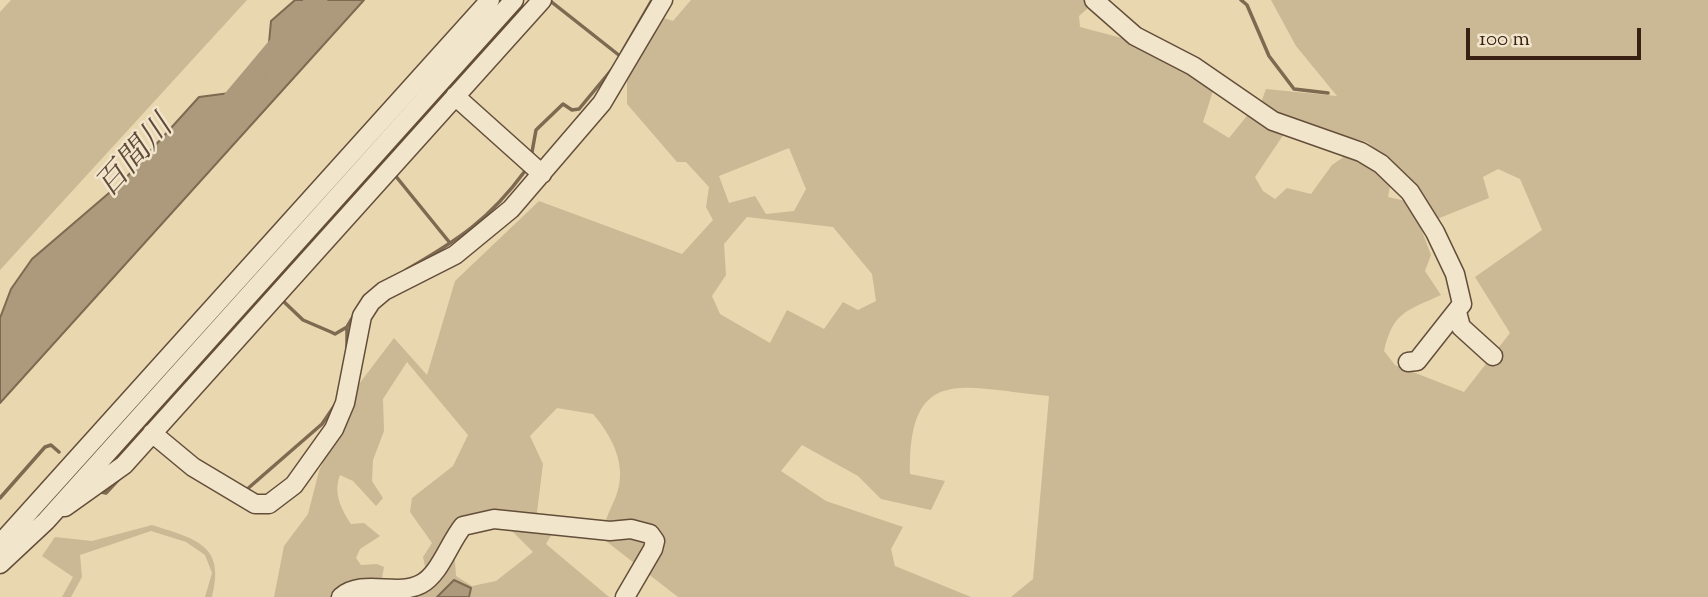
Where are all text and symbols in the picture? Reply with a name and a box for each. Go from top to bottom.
scale bar [1470,14,1645,58]
text: 100 m [1479,25,1530,55]
water label: 百間川 [91,110,183,208]

